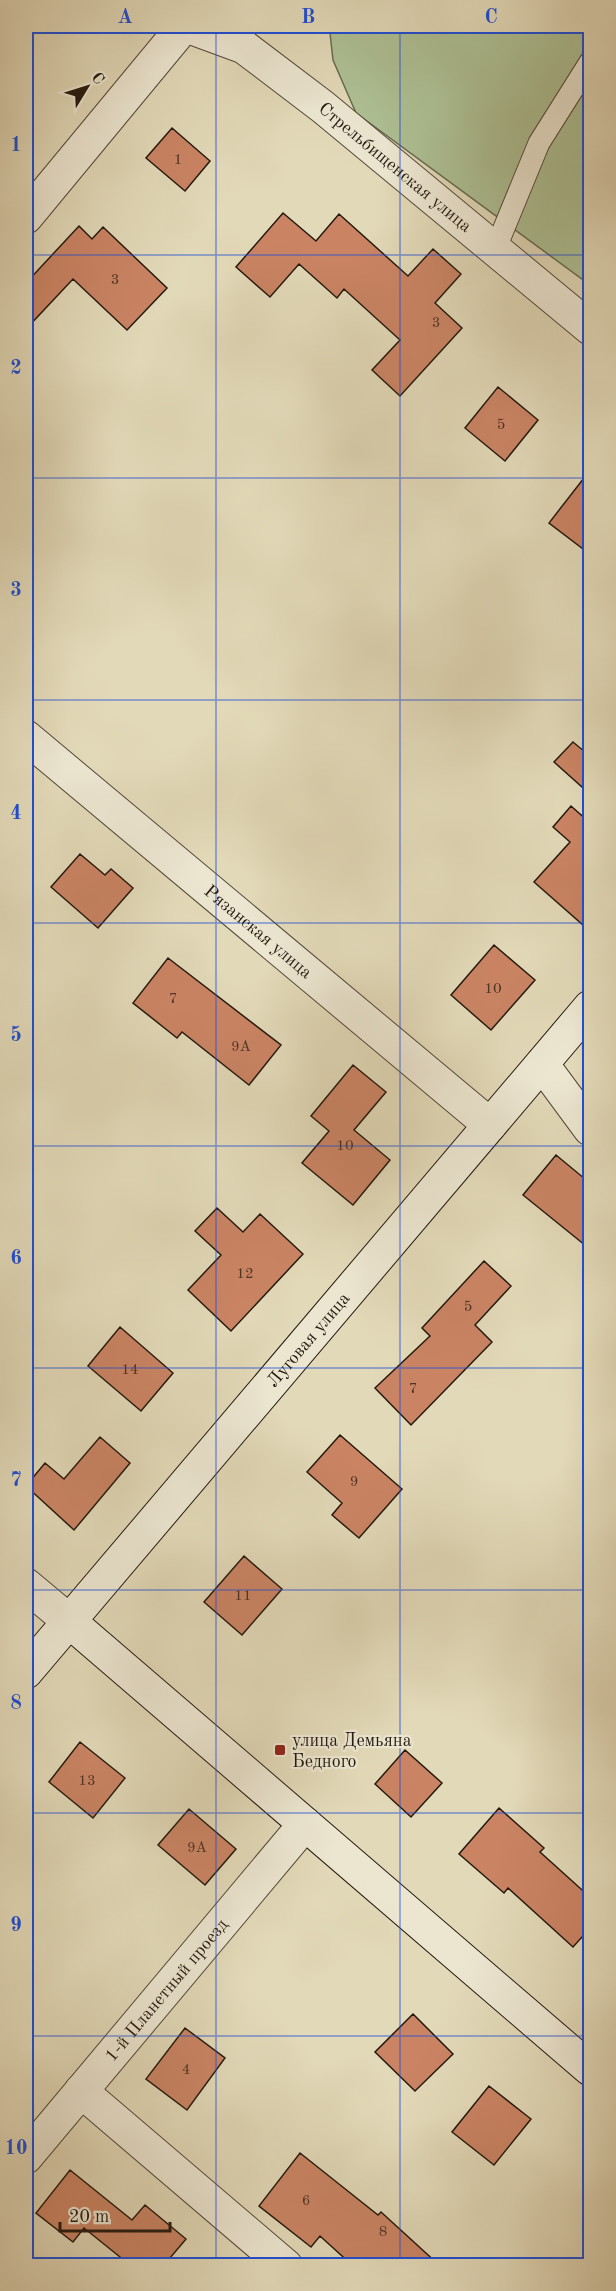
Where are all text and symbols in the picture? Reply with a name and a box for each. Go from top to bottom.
text: A [117,8,133,28]
text: B [301,8,315,28]
text: C [484,8,498,28]
north arrow [57,57,117,117]
text: С [88,70,107,88]
street label: Стрельбищенская улица [315,99,475,236]
text: 1 [10,136,22,156]
house number: 1 [174,153,182,168]
house number: 3 [111,273,119,288]
house number: 3 [432,316,440,331]
text: 2 [10,359,22,379]
house number: 5 [497,418,505,433]
text: 3 [10,581,22,601]
text: 4 [10,804,22,824]
street label: Рязанская улица [200,882,315,982]
house number: 10 [484,982,502,997]
house number: 7 [169,992,177,1007]
text: 5 [10,1025,22,1046]
house number: 9А [231,1040,252,1055]
house number: 10 [336,1139,354,1154]
text: 6 [10,1249,22,1269]
house number: 12 [236,1267,254,1282]
street label: Луговая улица [264,1289,354,1391]
house number: 5 [464,1300,472,1315]
house number: 14 [121,1363,139,1378]
house number: 7 [409,1382,417,1397]
text: 7 [10,1471,22,1491]
house number: 9 [350,1475,358,1490]
house number: 11 [234,1589,252,1604]
text: 8 [10,1694,22,1714]
place label: улица Демьяна Бедного [292,1732,412,1771]
marker: улица Демьяна Бедного [273,1743,287,1757]
house number: 13 [78,1774,96,1789]
house number: 9А [187,1841,208,1856]
text: 9 [10,1916,22,1936]
street label: 1-й Планетный проезд [102,1916,232,2065]
house number: 4 [182,2063,190,2078]
text: 10 [4,2139,28,2159]
house number: 6 [302,2194,310,2209]
scale bar [60,2195,170,2233]
text: 20 m [69,2208,109,2226]
house number: 8 [379,2225,387,2240]

